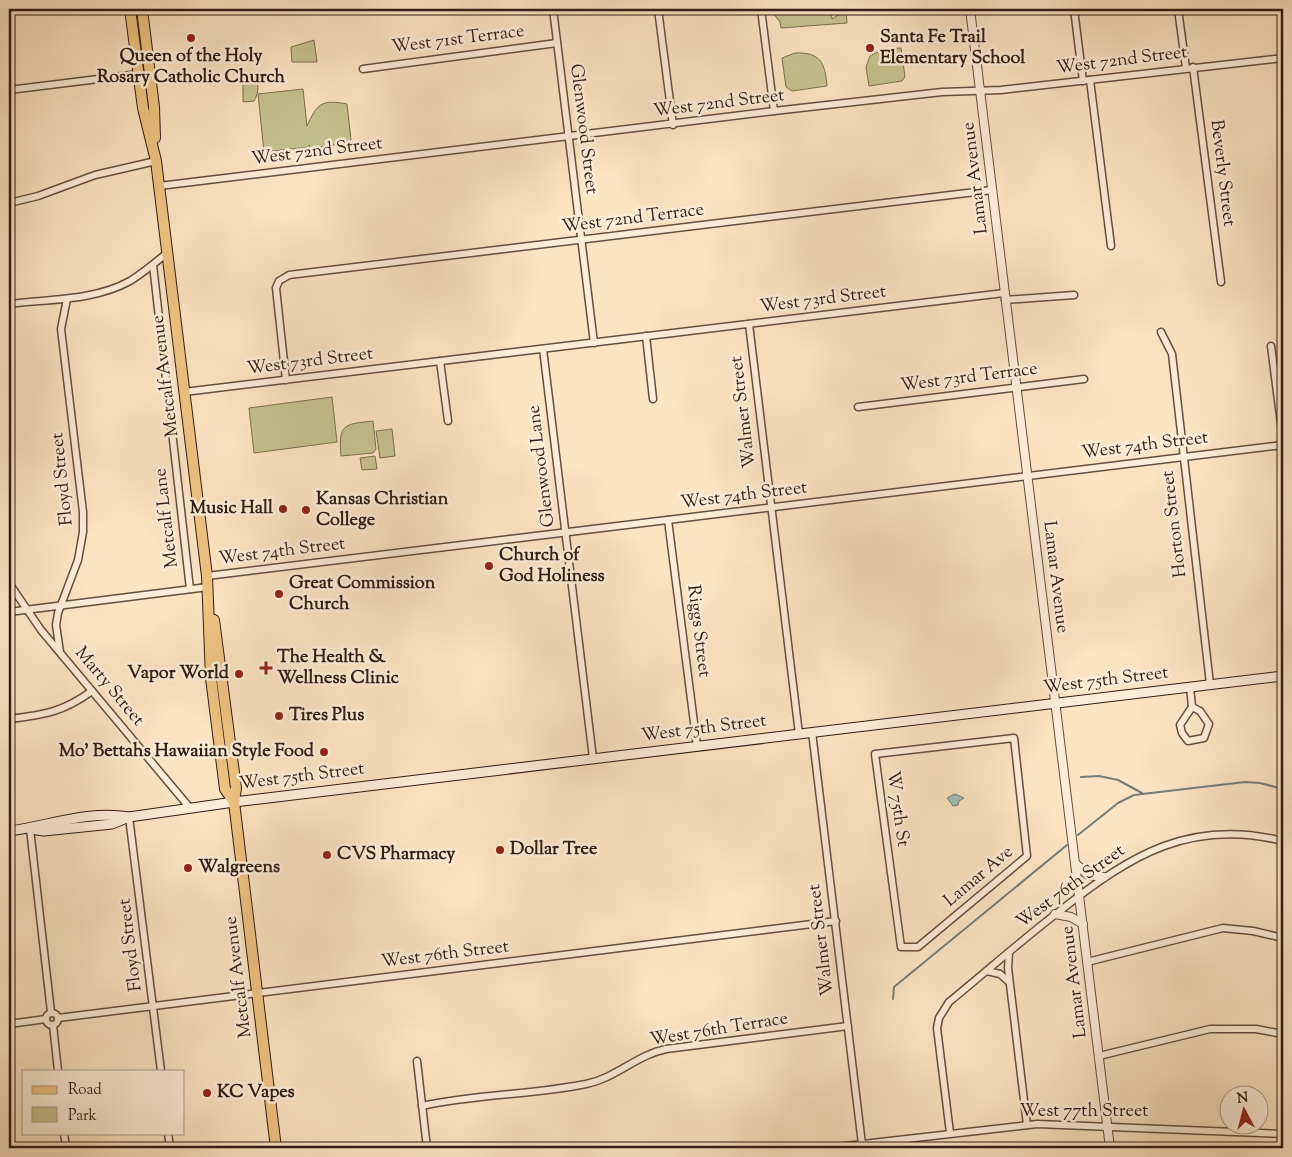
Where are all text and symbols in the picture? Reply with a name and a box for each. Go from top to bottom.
street label: West 71st Terrace [390,19,526,61]
place label: Santa Fe Trail Elementary School [880,25,1026,72]
marker: Queen of the Holy Rosary Catholic Church [185,32,197,44]
street label: West 72nd Street [1055,40,1189,82]
marker: Santa Fe Trail Elementary School [864,42,876,54]
place label: Queen of the Holy Rosary Catholic Church [97,44,286,91]
street label: Glenwood Street [562,62,604,196]
street label: West 72nd Street [652,83,786,125]
street label: Beverly Street [1203,118,1241,228]
street label: Lamar Avenue [956,120,996,236]
street label: West 72nd Street [250,131,384,173]
street label: West 72nd Terrace [560,197,706,241]
street label: West 73rd Street [758,279,888,321]
street label: Metcalf Avenue [146,314,186,438]
street label: West 73rd Street [245,341,375,383]
street label: Walmer Street [724,355,764,469]
street label: West 73rd Terrace [899,357,1039,399]
street label: Glenwood Lane [522,404,562,528]
street label: West 74th Street [1080,425,1210,467]
street label: Floyd Street [45,431,81,527]
street label: Metcalf Lane [148,467,186,569]
street label: Horton Street [1156,469,1194,579]
street label: West 74th Street [679,475,809,517]
place label: Kansas Christian College [316,487,449,534]
place label: Music Hall [190,496,274,522]
marker: Music Hall [277,503,289,515]
marker: Kansas Christian College [300,504,312,516]
street label: Lamar Avenue [1035,519,1075,635]
street label: West 74th Street [217,531,347,573]
place label: Church of God Holiness [499,543,605,590]
marker: Church of God Holiness [483,560,495,572]
place label: Great Commission Church [289,571,436,618]
street label: Riggs Street [679,583,717,679]
marker: Great Commission Church [273,588,285,600]
street label: Marty Street [68,642,150,732]
place label: The Health & Wellness Clinic [277,645,400,692]
street label: West 75th Street [1042,660,1170,702]
place label: Vapor World [127,661,230,687]
marker: The Health & Wellness Clinic [259,661,273,675]
marker: Vapor World [233,668,245,680]
place label: Tires Plus [289,703,364,729]
street label: West 75th Street [640,708,768,750]
marker: Tires Plus [273,710,285,722]
place label: Mo' Bettahs Hawaiian Style Food [59,739,315,765]
marker: Mo' Bettahs Hawaiian Style Food [318,746,330,758]
street label: West 75th Street [238,756,366,798]
street label: W 75th St [879,769,915,849]
place label: Dollar Tree [510,837,598,863]
street label: West 76th Street [1011,839,1131,935]
street label: Lamar Ave [939,840,1019,914]
place label: CVS Pharmacy [337,842,455,868]
marker: Dollar Tree [494,844,506,856]
marker: CVS Pharmacy [321,849,333,861]
place label: Walgreens [198,855,280,881]
marker: Walgreens [182,862,194,874]
street label: Walmer Street [802,883,842,997]
street label: Floyd Street [112,897,150,993]
street label: Metcalf Avenue [219,915,259,1039]
street label: Lamar Avenue [1055,924,1095,1040]
street label: West 76th Street [380,934,510,976]
street label: West 76th Terrace [648,1006,790,1054]
legend [22,1070,185,1134]
text: Road [68,1080,102,1101]
place label: KC Vapes [217,1080,295,1106]
north arrow [1220,1084,1270,1134]
marker: KC Vapes [201,1087,213,1099]
text: N [1236,1088,1249,1110]
street label: West 77th Street [1020,1099,1148,1125]
text: Park [68,1106,97,1127]

